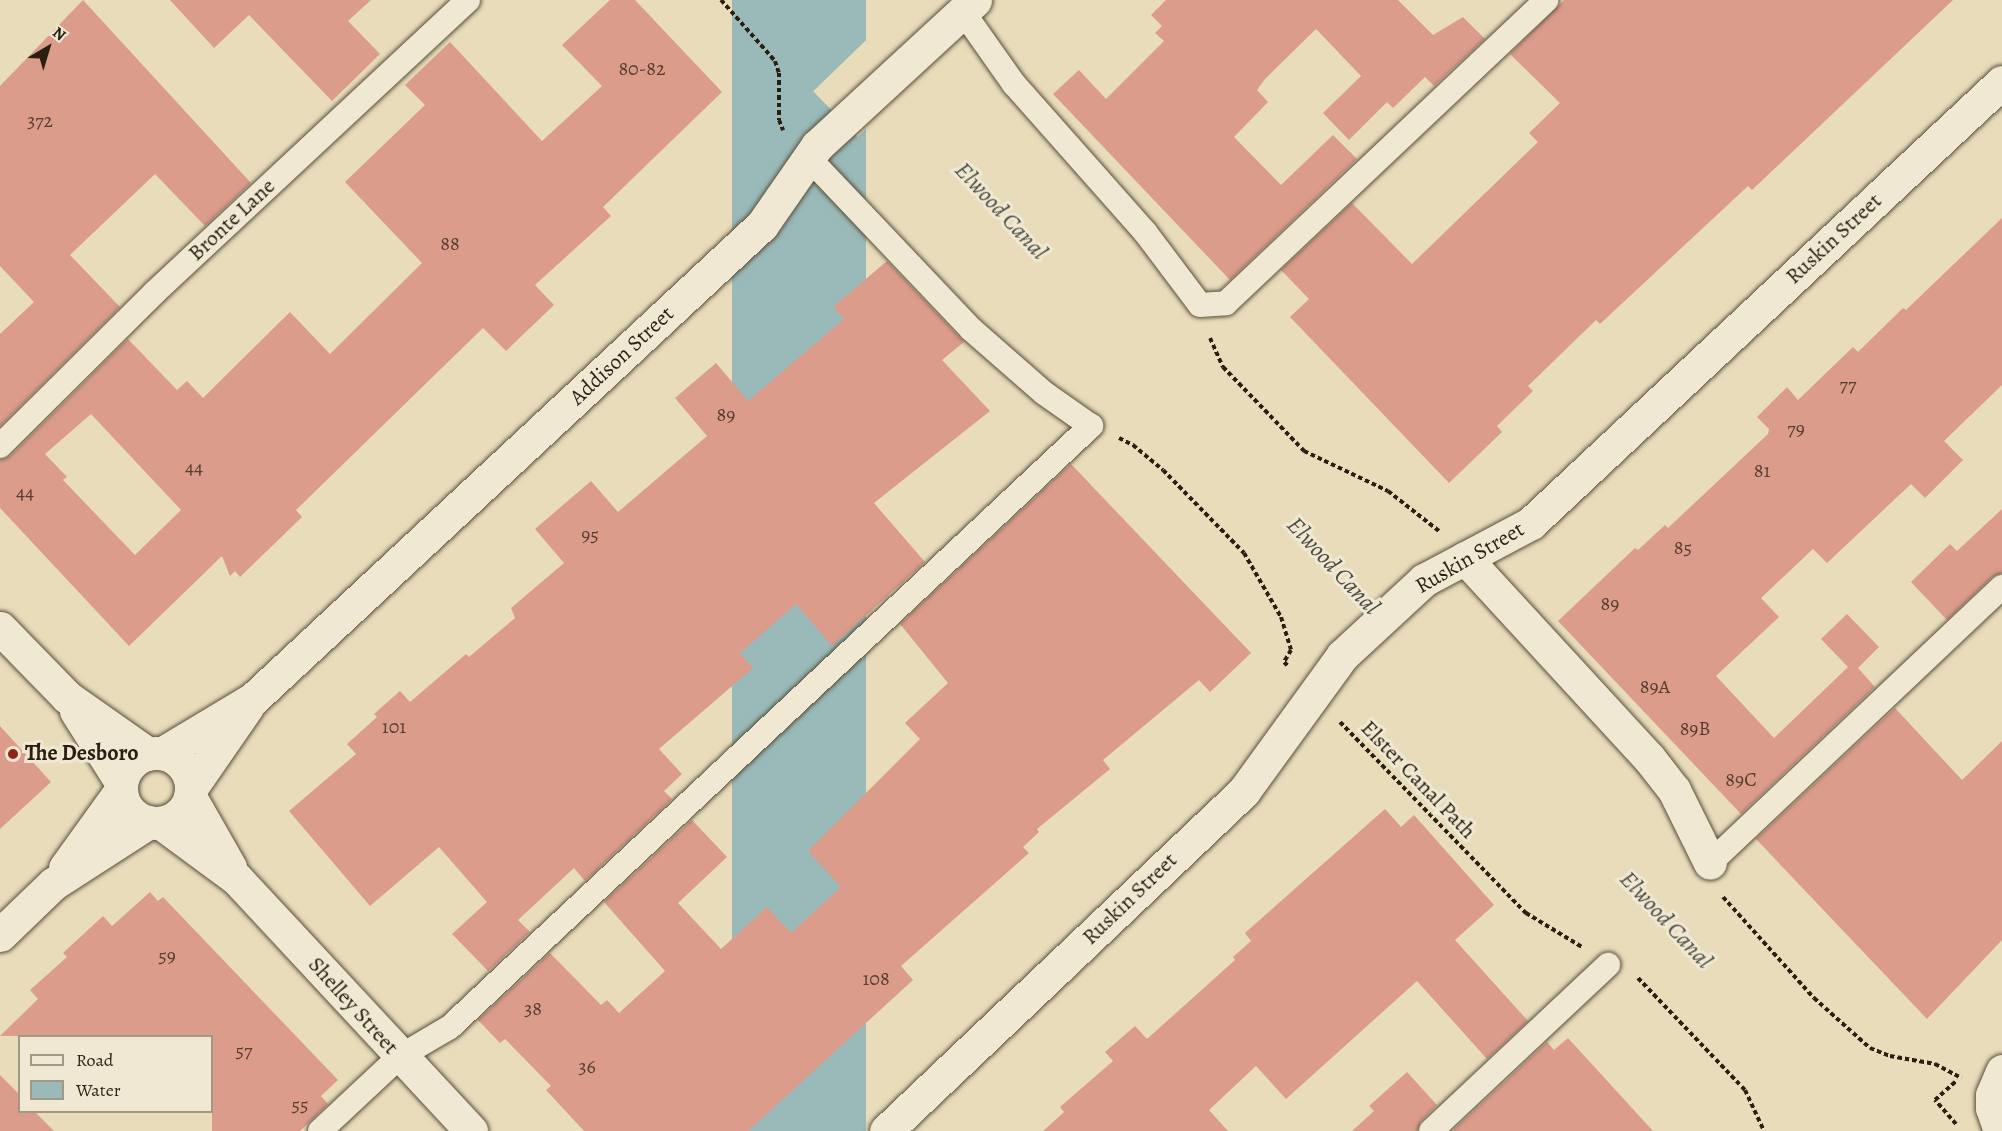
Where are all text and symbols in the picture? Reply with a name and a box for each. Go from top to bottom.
north arrow [18,18,78,78]
text: N [48,22,70,46]
house number: 80-82 [618,56,666,80]
house number: 372 [27,108,53,132]
water label: Elwood Canal [948,156,1054,266]
street label: Bronte Lane [183,173,281,267]
street label: Ruskin Street [1781,188,1887,290]
house number: 88 [440,231,460,255]
street label: Addison Street [564,301,680,411]
house number: 77 [1840,372,1856,396]
house number: 89 [717,402,735,426]
house number: 79 [1787,416,1805,440]
house number: 44 [185,455,203,479]
house number: 81 [1754,458,1770,482]
house number: 44 [16,480,34,504]
water label: Elwood Canal [1280,511,1386,621]
street label: Ruskin Street [1411,516,1529,600]
house number: 95 [581,522,599,546]
house number: 85 [1674,535,1692,559]
house number: 89 [1601,591,1619,615]
house number: 89A [1640,674,1670,698]
house number: 101 [382,714,406,738]
street label: Elster Canal Path [1355,715,1481,845]
house number: 89B [1680,716,1710,740]
place label: The Desboro [25,741,139,767]
marker: The Desboro [6,747,20,761]
house number: 89C [1725,767,1757,791]
street label: Ruskin Street [1077,847,1183,951]
water label: Elwood Canal [1613,865,1719,975]
house number: 59 [158,943,176,967]
street label: Shelley Street [302,952,404,1060]
house number: 108 [862,966,890,990]
house number: 38 [524,996,542,1020]
legend [18,1035,213,1113]
house number: 57 [236,1038,252,1062]
text: Road [76,1048,113,1072]
house number: 36 [578,1054,596,1078]
text: Water [76,1078,121,1102]
house number: 55 [291,1092,309,1116]

